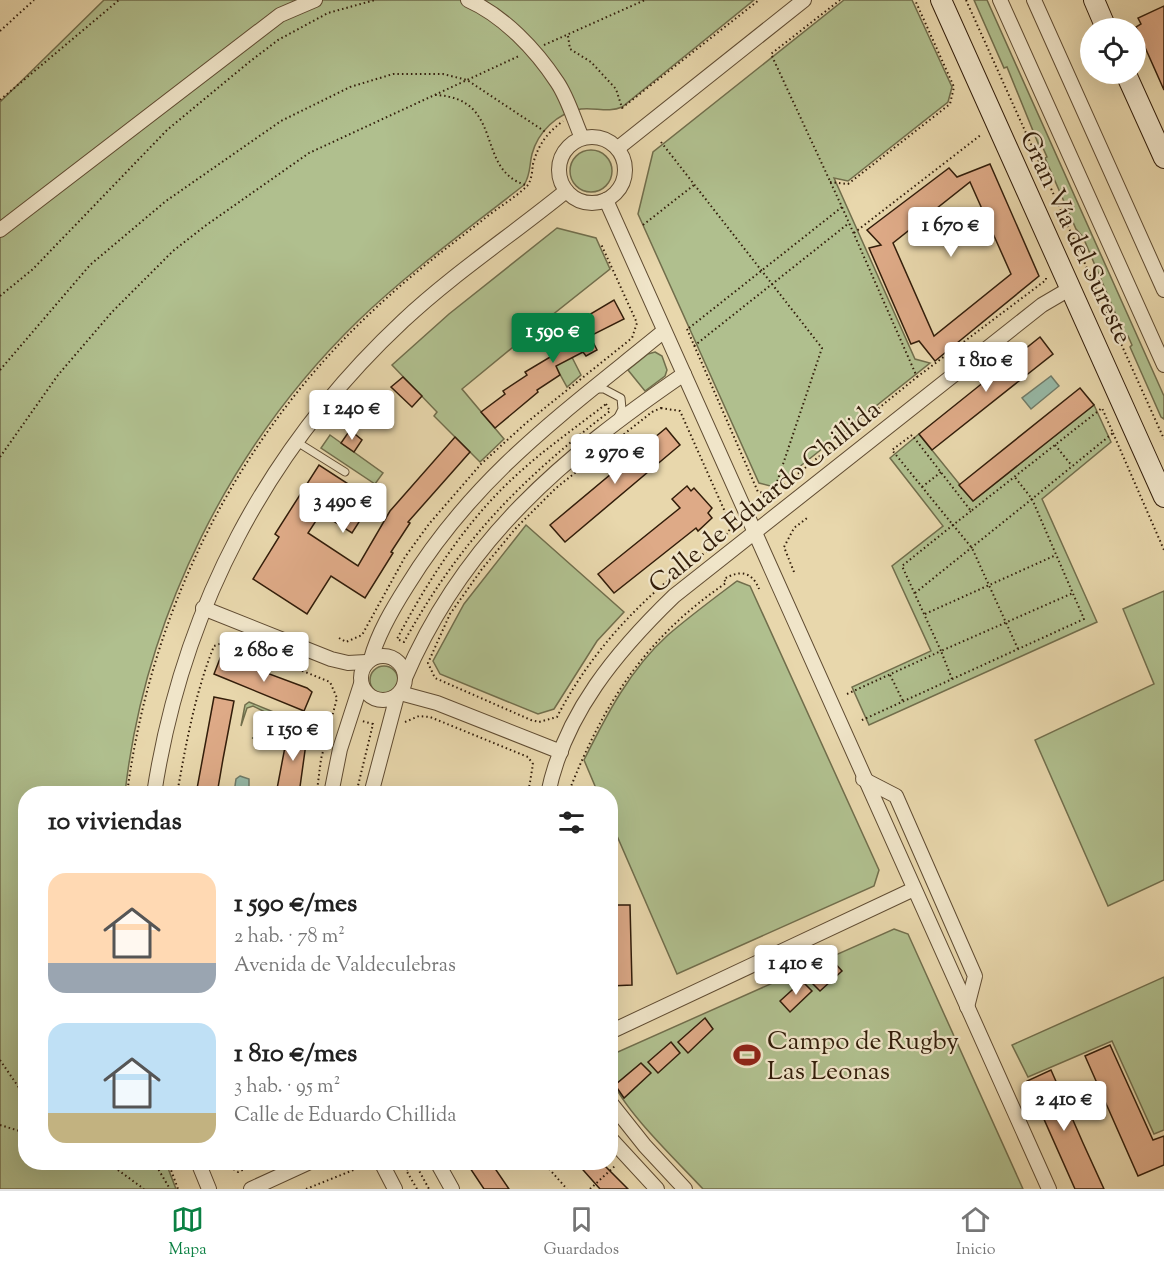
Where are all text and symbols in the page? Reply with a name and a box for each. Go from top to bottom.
map controls [1080,18,1146,84]
button: locate [1080,18,1146,84]
street label: Gran Vía del Sureste [1009,126,1140,351]
pin: 1 670 € [896,207,1006,258]
text: 1 670 € [922,212,980,241]
pin: 1 590 € [498,313,608,364]
text: 1 590 € [526,318,580,347]
pin: 1 810 € [931,342,1041,393]
text: 1 810 € [959,347,1013,376]
pin: 1 240 € [297,390,407,441]
street label: Calle de Eduardo Chillida [642,393,890,603]
text: 1 240 € [323,395,381,424]
pin: 2 970 € [560,434,670,485]
text: 2 970 € [585,439,645,468]
pin: 3 490 € [288,483,398,534]
text: 3 490 € [313,488,373,517]
pin: 2 680 € [209,632,319,683]
text: 2 680 € [234,637,294,666]
pin: 1 150 € [238,711,348,762]
text: 1 150 € [267,716,319,745]
text: 10 viviendas [48,804,182,841]
icon: filters [555,806,588,839]
text: 1 590 €/mes [234,886,357,923]
icon: home [96,897,168,969]
text: 2 hab. · 78 m² [234,923,345,952]
pin: 1 410 € [741,945,851,996]
text: 1 410 € [769,950,823,979]
text: Avenida de Valdeculebras [234,952,456,981]
place label: Campo de Rugby Las Leonas [767,1024,959,1091]
text: 1 810 €/mes [234,1036,357,1073]
sports icon: Campo de Rugby Las Leonas [732,1040,762,1070]
icon: home [96,1047,168,1119]
text: 3 hab. · 95 m² [234,1073,340,1102]
pin: 2 410 € [1009,1081,1119,1132]
text: 2 410 € [1035,1086,1093,1115]
text: Calle de Eduardo Chillida [234,1102,457,1131]
tab: Mapa [168,1203,207,1262]
tab: Guardados [543,1203,619,1262]
tab: Inicio [956,1203,996,1262]

